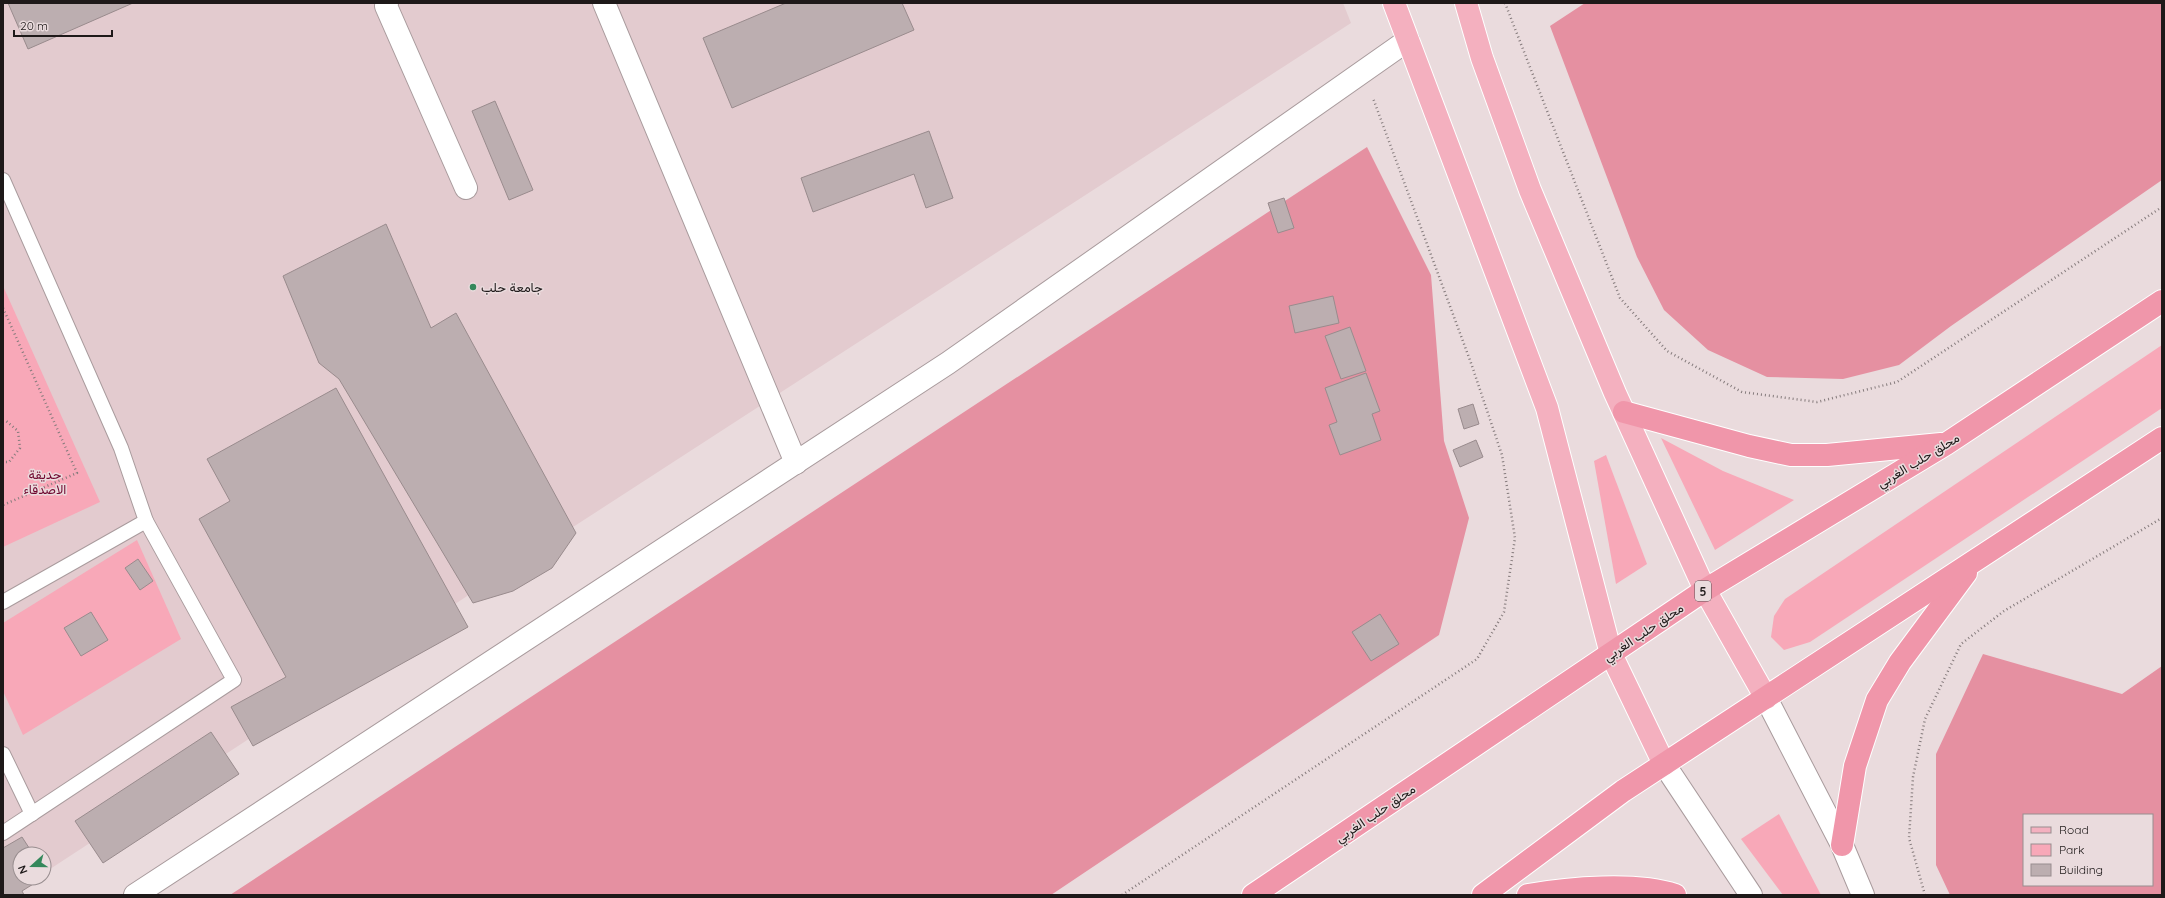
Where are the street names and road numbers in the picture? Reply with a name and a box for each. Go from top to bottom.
street label: محلق حلب الغربي [1874,429,1964,493]
road number: 5 [1695,581,1711,601]
street label: محلق حلب الغربي [1600,599,1688,667]
street label: محلق حلب الغربي [1332,780,1420,848]

